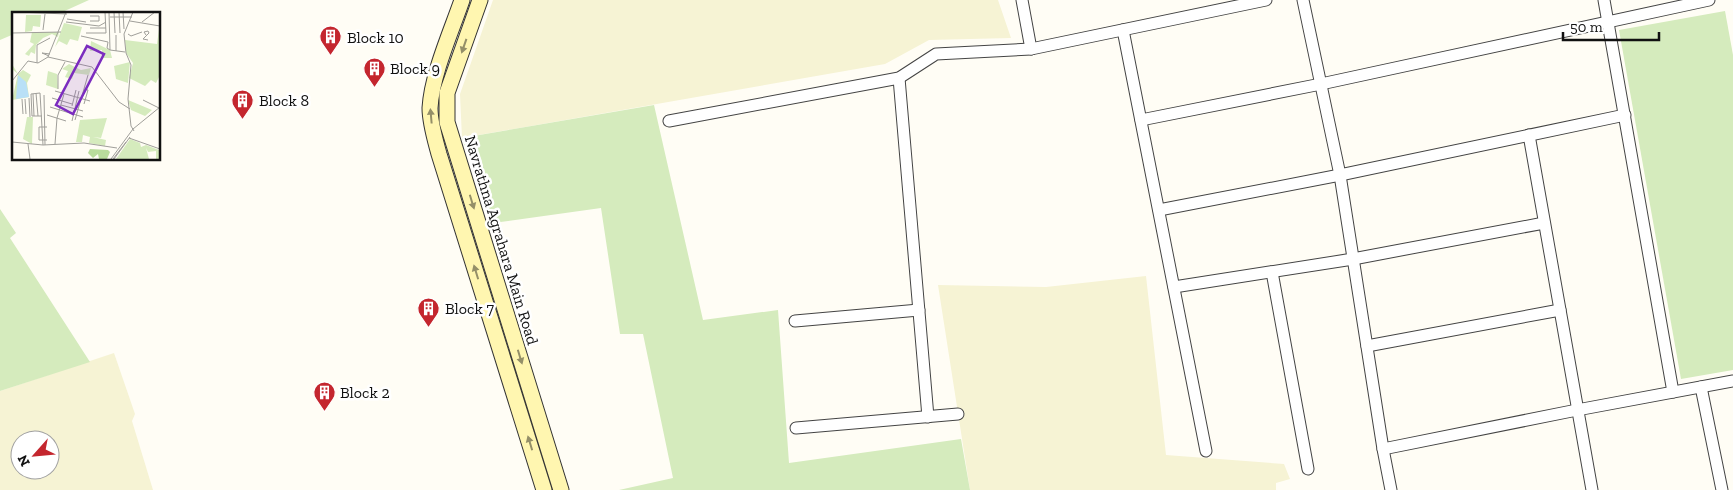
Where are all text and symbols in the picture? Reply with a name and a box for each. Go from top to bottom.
scale bar [1563,10,1659,42]
inset map [12,12,160,160]
text: 50 m [1570,18,1603,36]
building icon: Block 10 [319,25,343,56]
place label: Block 10 [347,28,404,47]
one-way arrow [460,39,468,54]
building icon: Block 9 [362,56,386,87]
place label: Block 9 [390,59,440,78]
building icon: Block 8 [231,88,255,119]
place label: Block 8 [259,91,309,110]
one-way arrow [427,107,435,123]
street label: Navrathna Agrahara Main Road [461,133,543,347]
one-way arrow [468,195,476,210]
one-way arrow [472,264,479,279]
building icon: Block 7 [417,296,441,327]
place label: Block 7 [445,299,494,318]
one-way arrow [516,350,524,365]
building icon: Block 2 [312,380,336,411]
place label: Block 2 [340,383,390,402]
north arrow [10,430,60,480]
one-way arrow [526,436,533,451]
text: N [14,452,34,469]

